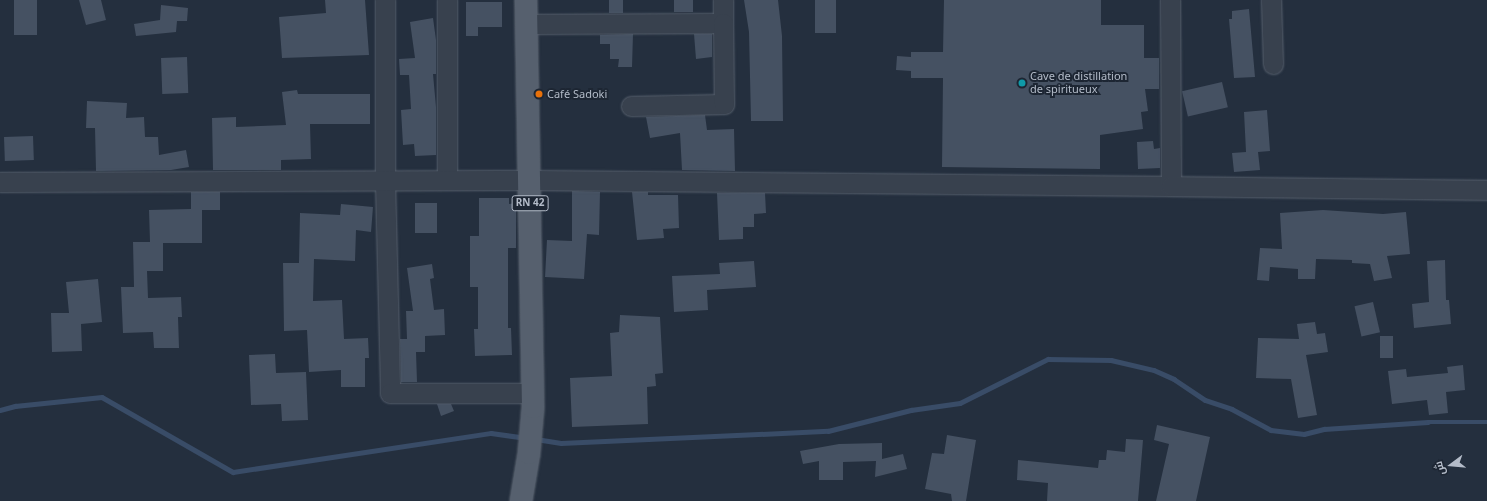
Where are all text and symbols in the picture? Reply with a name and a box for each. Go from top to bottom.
place label: Cave de distillation de spiritueux [1030,70,1127,96]
marker: Cave de distillation de spiritueux [1017,78,1027,88]
place label: Café Sadoki [547,87,607,101]
marker: Café Sadoki [534,89,544,99]
road number: RN 42 [511,195,549,211]
north arrow [1431,445,1471,485]
text: ش [1430,460,1448,477]

